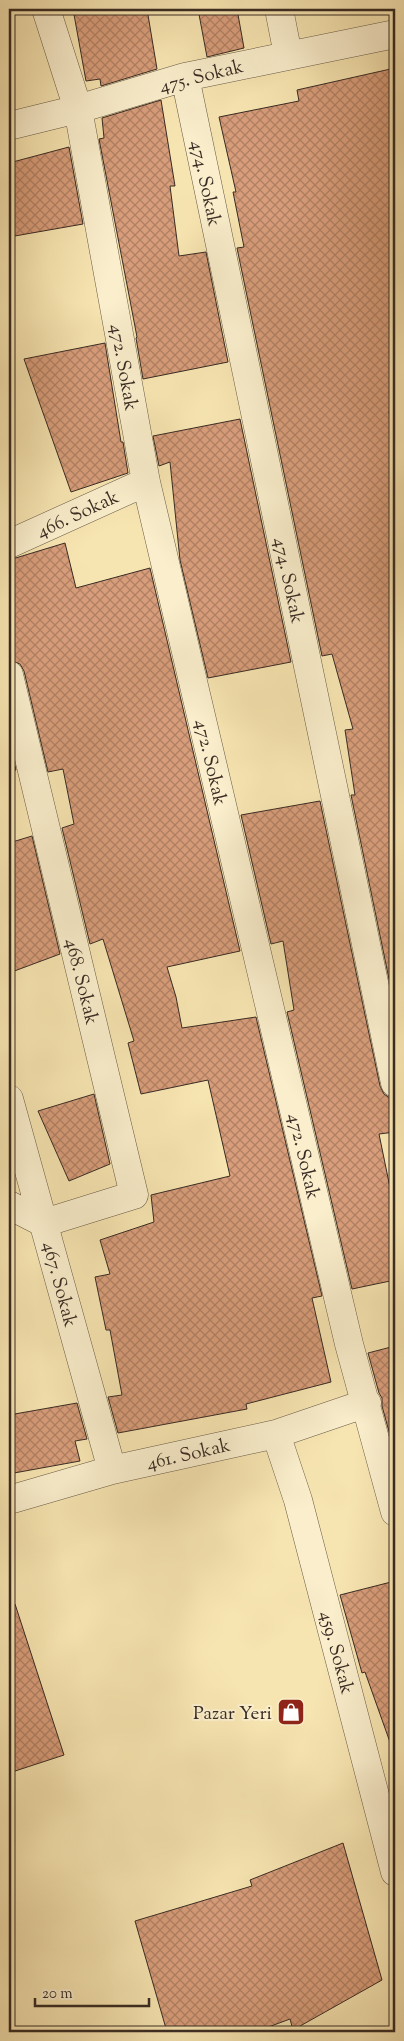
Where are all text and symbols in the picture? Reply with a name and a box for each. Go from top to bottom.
street label: 475. Sokak [157,54,247,101]
street label: 474. Sokak [182,138,227,230]
street label: 472. Sokak [102,322,144,414]
street label: 466. Sokak [33,484,124,546]
street label: 474. Sokak [265,535,310,627]
street label: 472. Sokak [187,717,233,809]
street label: 468. Sokak [57,936,104,1028]
street label: 472. Sokak [280,1111,326,1203]
street label: 467. Sokak [34,1239,83,1331]
street label: 461. Sokak [144,1433,234,1478]
street label: 459. Sokak [312,1608,360,1698]
shop icon: Pazar Yeri [276,1697,306,1727]
place label: Pazar Yeri [193,1701,272,1728]
scale bar [35,1976,149,2008]
text: 20 m [42,1984,73,2005]

